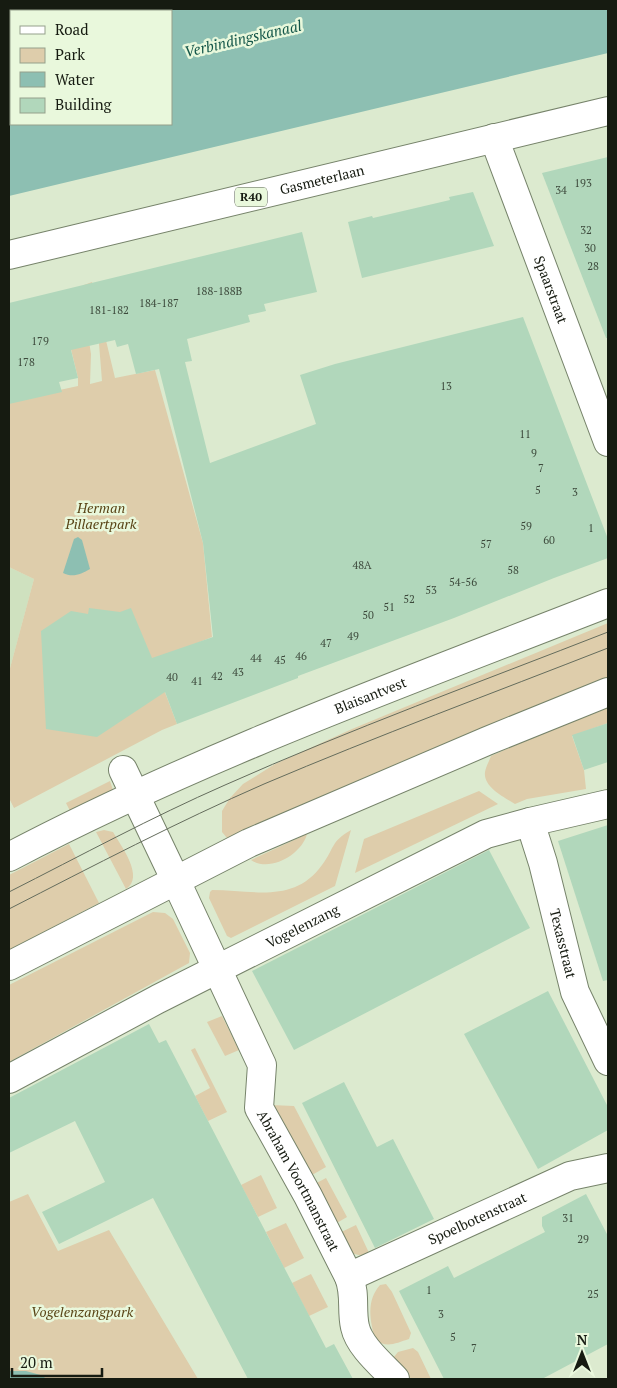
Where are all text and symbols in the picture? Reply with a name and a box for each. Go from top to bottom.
legend [10,10,172,125]
water label: Verbindingskanaal [182,15,304,61]
text: Road [55,19,88,39]
text: Park [55,44,85,64]
text: Water [55,69,95,89]
text: Building [55,94,113,114]
street label: Gasmeterlaan [278,160,367,199]
house number: 193 [574,176,592,190]
house number: 34 [555,183,567,197]
road number: R40 [235,188,267,206]
house number: 32 [580,223,592,237]
house number: 30 [584,241,596,255]
street label: Spaarstraat [530,253,573,327]
house number: 28 [587,259,599,273]
house number: 188-188B [196,284,243,298]
house number: 184-187 [139,296,179,310]
house number: 181-182 [89,303,129,317]
house number: 179 [31,334,49,348]
house number: 178 [17,355,35,369]
house number: 13 [440,379,452,393]
house number: 11 [519,427,531,441]
house number: 9 [531,446,537,460]
house number: 7 [538,461,544,475]
house number: 5 [535,483,541,497]
house number: 3 [572,485,578,499]
park label: Herman Pillaertpark [65,498,137,533]
house number: 59 [520,519,532,533]
house number: 1 [588,521,594,535]
house number: 60 [543,533,555,547]
house number: 57 [480,537,492,551]
house number: 48A [352,558,372,572]
house number: 58 [507,563,519,577]
house number: 54-56 [449,575,477,589]
house number: 53 [425,583,437,597]
house number: 52 [403,592,415,606]
house number: 51 [383,600,395,614]
house number: 50 [362,608,374,622]
house number: 49 [347,629,359,643]
house number: 47 [320,636,332,650]
house number: 46 [295,649,307,663]
house number: 44 [250,651,262,665]
house number: 45 [274,653,286,667]
house number: 43 [232,665,244,679]
house number: 42 [211,669,223,683]
house number: 40 [166,670,178,684]
street label: Blaisantvest [331,672,410,718]
house number: 41 [191,674,203,688]
street label: Vogelenzang [263,899,343,952]
street label: Texasstraat [546,907,581,981]
street label: Abraham Voortmanstraat [253,1106,345,1255]
street label: Spoelbotenstraat [425,1187,530,1249]
house number: 31 [562,1211,574,1225]
house number: 29 [577,1232,589,1246]
house number: 1 [426,1283,432,1297]
house number: 25 [587,1287,599,1301]
park label: Vogelenzangpark [31,1302,133,1321]
house number: 3 [438,1307,444,1321]
north arrow [557,1328,607,1378]
house number: 5 [450,1330,456,1344]
text: N [577,1330,588,1349]
house number: 7 [471,1341,477,1355]
scale bar [12,1346,102,1378]
text: 20 m [20,1352,53,1372]

